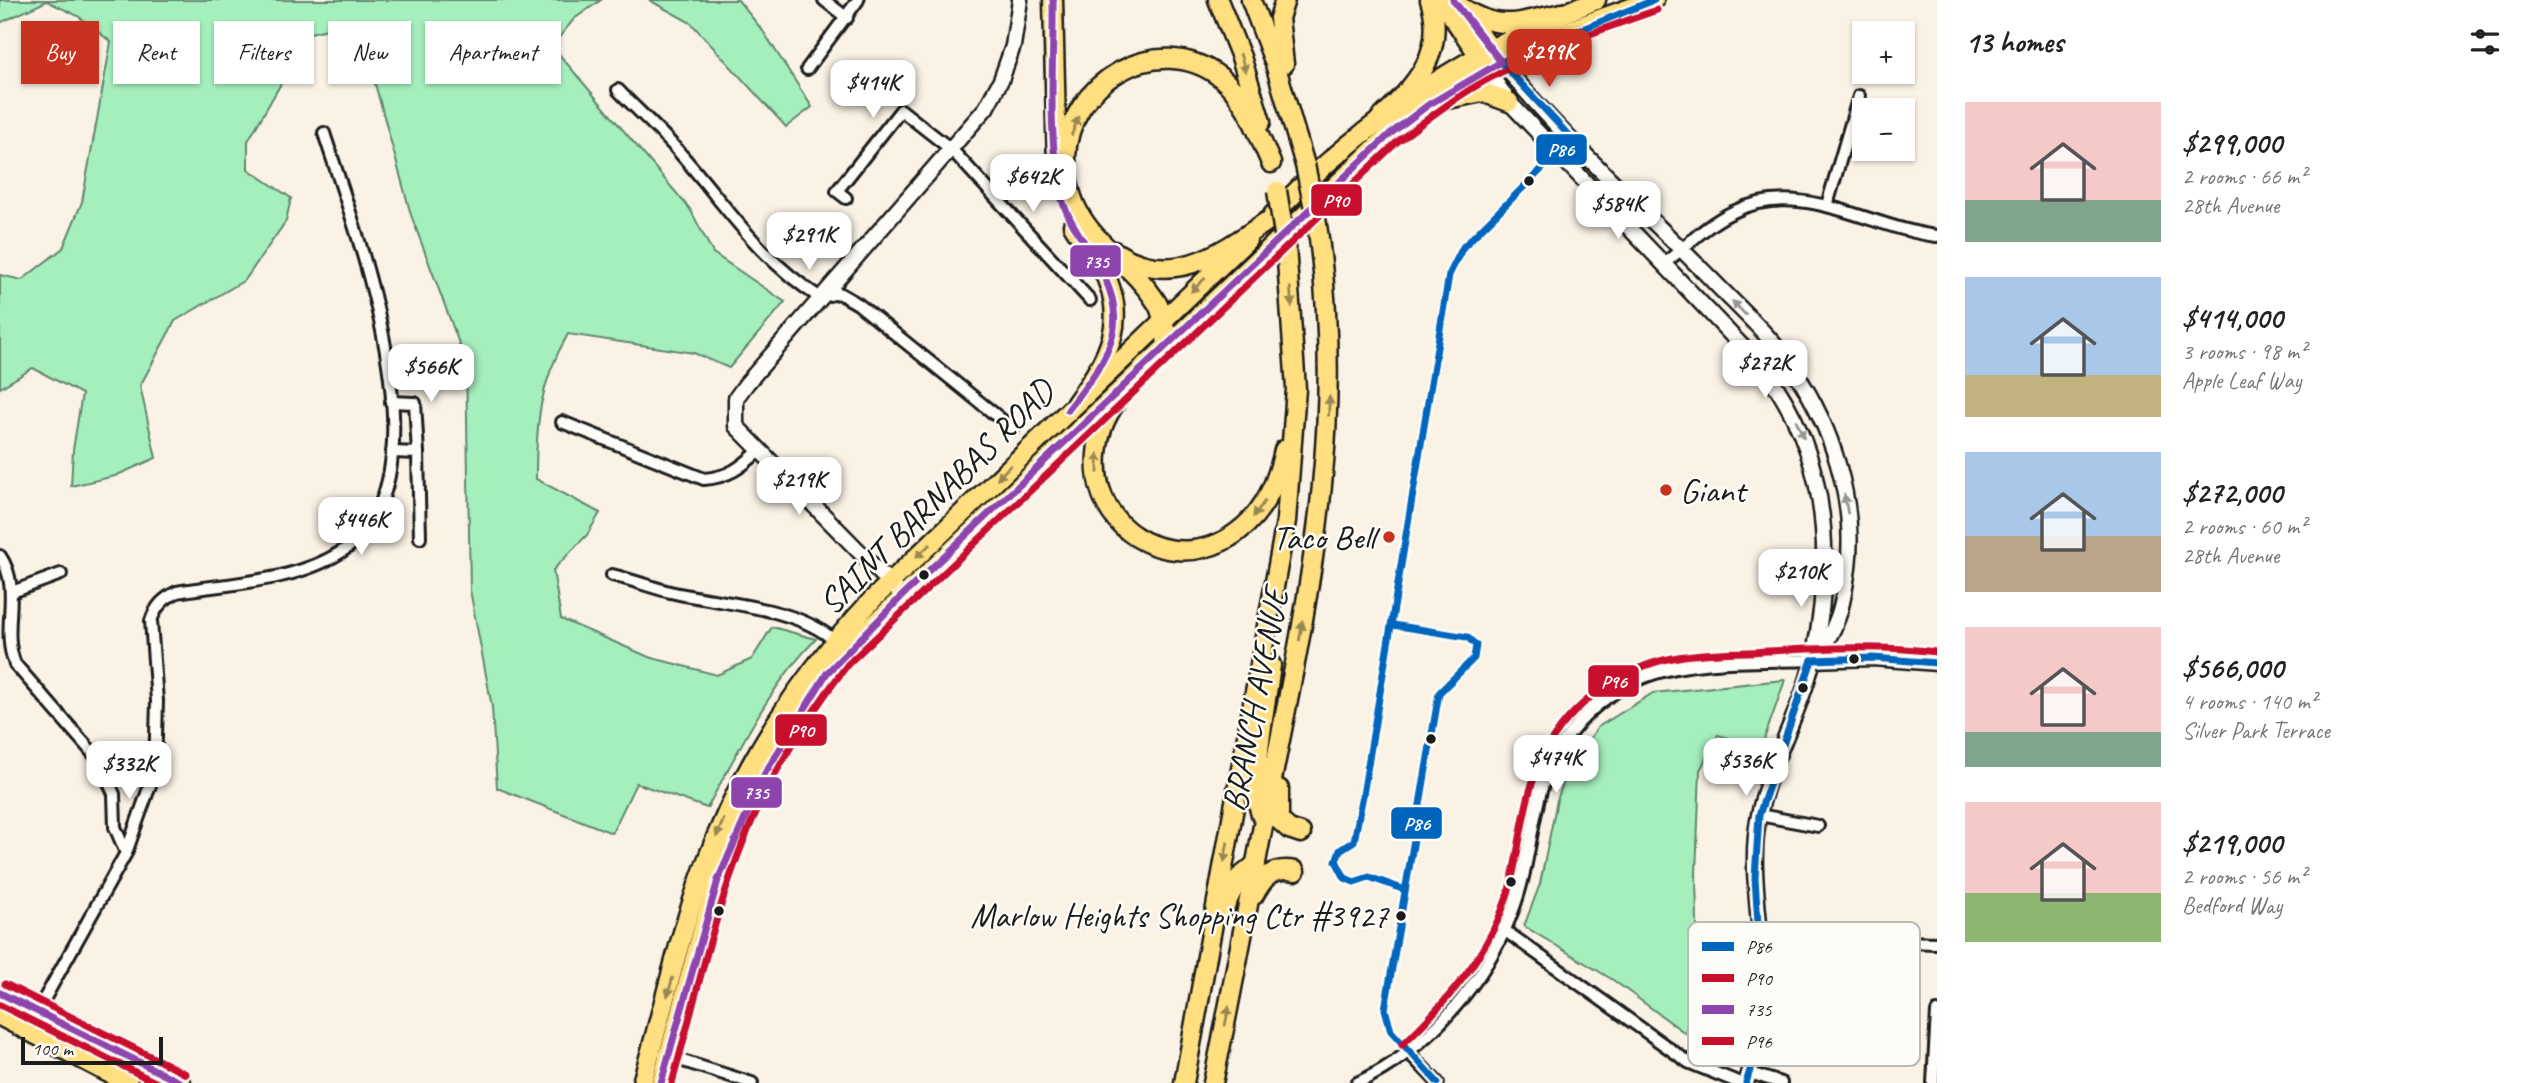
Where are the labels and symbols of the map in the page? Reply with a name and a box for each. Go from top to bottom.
pin: $299K [1500,29,1598,89]
one-way arrow [1238,53,1249,74]
pin: $414K [824,60,922,120]
one-way arrow [1069,116,1080,137]
line badge: P86 [1535,133,1588,166]
text: P86 [1548,138,1576,162]
pin: $642K [984,154,1082,214]
unlabelled marker [1522,174,1536,188]
pin: $584K [1569,182,1667,241]
line badge: P90 [1310,183,1363,217]
text: P90 [1323,189,1351,213]
pin: $291K [760,212,858,272]
line badge: 735 [1069,244,1122,278]
text: 735 [1083,250,1110,274]
one-way arrow [1190,277,1207,293]
one-way arrow [1286,287,1297,309]
one-way arrow [1732,300,1748,317]
pin: $272K [1716,340,1814,400]
pin: $566K [382,344,480,404]
street label: SAINT BARNABAS ROAD [809,368,1065,624]
one-way arrow [1323,395,1334,417]
one-way arrow [1795,419,1806,440]
one-way arrow [1092,452,1104,474]
pin: $219K [750,458,848,517]
one-way arrow [996,463,1013,480]
place label: Giant [1680,468,1749,513]
marker: Giant [1658,482,1674,498]
one-way arrow [1840,493,1851,515]
pin: $446K [312,498,410,557]
one-way arrow [1252,500,1266,518]
place label: Taco Bell [1272,515,1381,560]
marker: Taco Bell [1381,529,1397,545]
one-way arrow [915,543,932,559]
pin: $210K [1752,550,1850,609]
unlabelled marker [917,568,931,582]
street label: BRANCH AVENUE [1211,580,1300,815]
one-way arrow [1296,620,1307,642]
unlabelled marker [1847,652,1861,666]
line badge: P96 [1587,664,1640,698]
text: P96 [1601,670,1629,694]
unlabelled marker [1796,681,1810,695]
line badge: P90 [774,713,828,747]
text: P90 [788,719,816,743]
unlabelled marker [1424,732,1438,746]
pin: $474K [1507,736,1605,795]
pin: $536K [1697,738,1795,798]
pin: $332K [80,742,178,801]
line badge: 735 [730,776,783,809]
text: 735 [743,781,770,805]
line badge: P86 [1390,806,1443,840]
text: P86 [1404,812,1432,836]
one-way arrow [714,818,725,839]
one-way arrow [1220,841,1231,863]
unlabelled marker [1504,875,1518,889]
place label: Marlow Heights Shopping Ctr #3927 [970,895,1390,937]
unlabelled marker [712,904,726,918]
marker: Marlow Heights Shopping Ctr #3927 [1394,909,1408,923]
legend [1688,922,1920,1066]
text: P86 [1746,935,1773,959]
text: P90 [1746,967,1773,991]
one-way arrow [664,976,675,998]
text: 735 [1746,998,1773,1022]
one-way arrow [1222,1005,1233,1027]
text: P96 [1746,1030,1773,1054]
scale bar [21,1034,163,1066]

